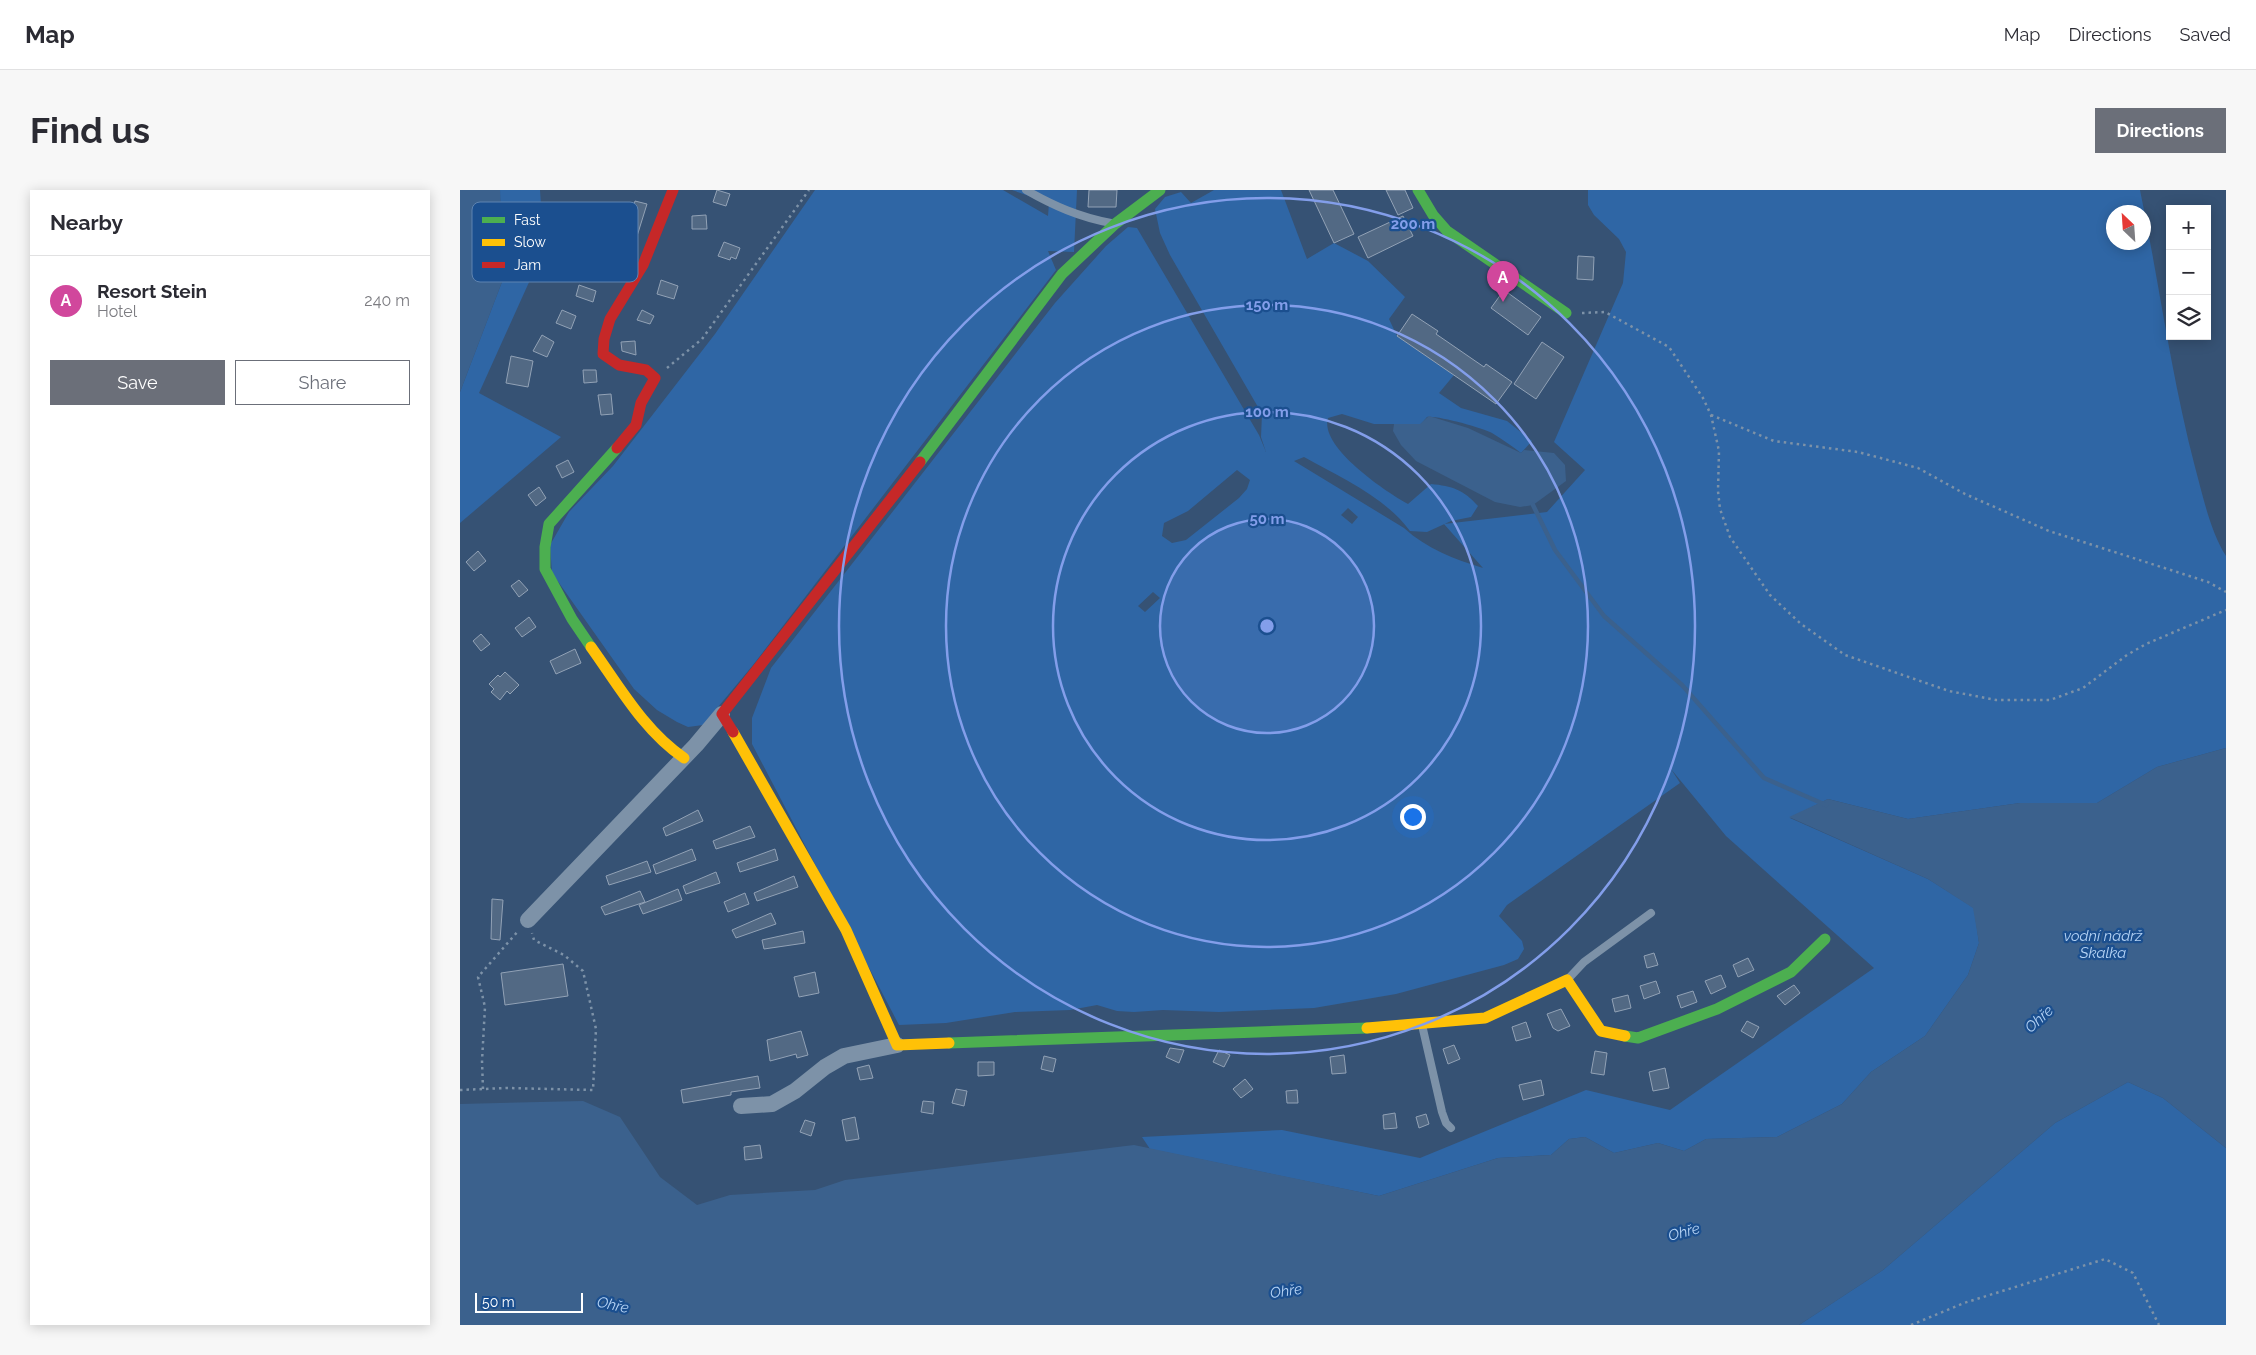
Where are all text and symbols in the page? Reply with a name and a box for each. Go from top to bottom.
text: Map [25,20,75,49]
text: Map [2004,24,2040,45]
text: Directions [2068,24,2152,45]
text: Saved [2180,24,2231,45]
button: Directions [2095,108,2226,153]
text: Find us [30,110,150,151]
legend [472,202,638,282]
north arrow [2106,205,2151,250]
map controls [2166,205,2211,340]
button: + [2166,205,2211,250]
text: Nearby [50,210,123,235]
text: Fast [514,212,541,228]
text: 200 m [1391,215,1435,233]
text: Slow [514,234,546,250]
button: − [2166,250,2211,295]
text: Jam [514,257,541,273]
pin: A [1487,261,1519,302]
text: Resort Stein [97,280,207,302]
text: A [61,291,71,310]
text: 240 m [364,291,410,310]
button: layers [2166,295,2211,340]
text: 150 m [1246,296,1288,314]
text: Hotel [97,302,137,321]
button: Save [50,360,225,405]
button: Share [235,360,410,405]
text: 100 m [1245,403,1289,421]
text: 50 m [1249,510,1285,528]
centre of rings [1258,617,1276,635]
your location [1400,804,1426,830]
water label: vodní nádrž Skalka [2064,927,2143,962]
water label: Ohře [2021,1002,2057,1036]
water label: Ohře [1666,1219,1702,1245]
water label: Ohře [1269,1280,1303,1302]
scale bar [475,1290,582,1313]
water label: Ohře [595,1293,631,1317]
text: 50 m [482,1294,515,1310]

